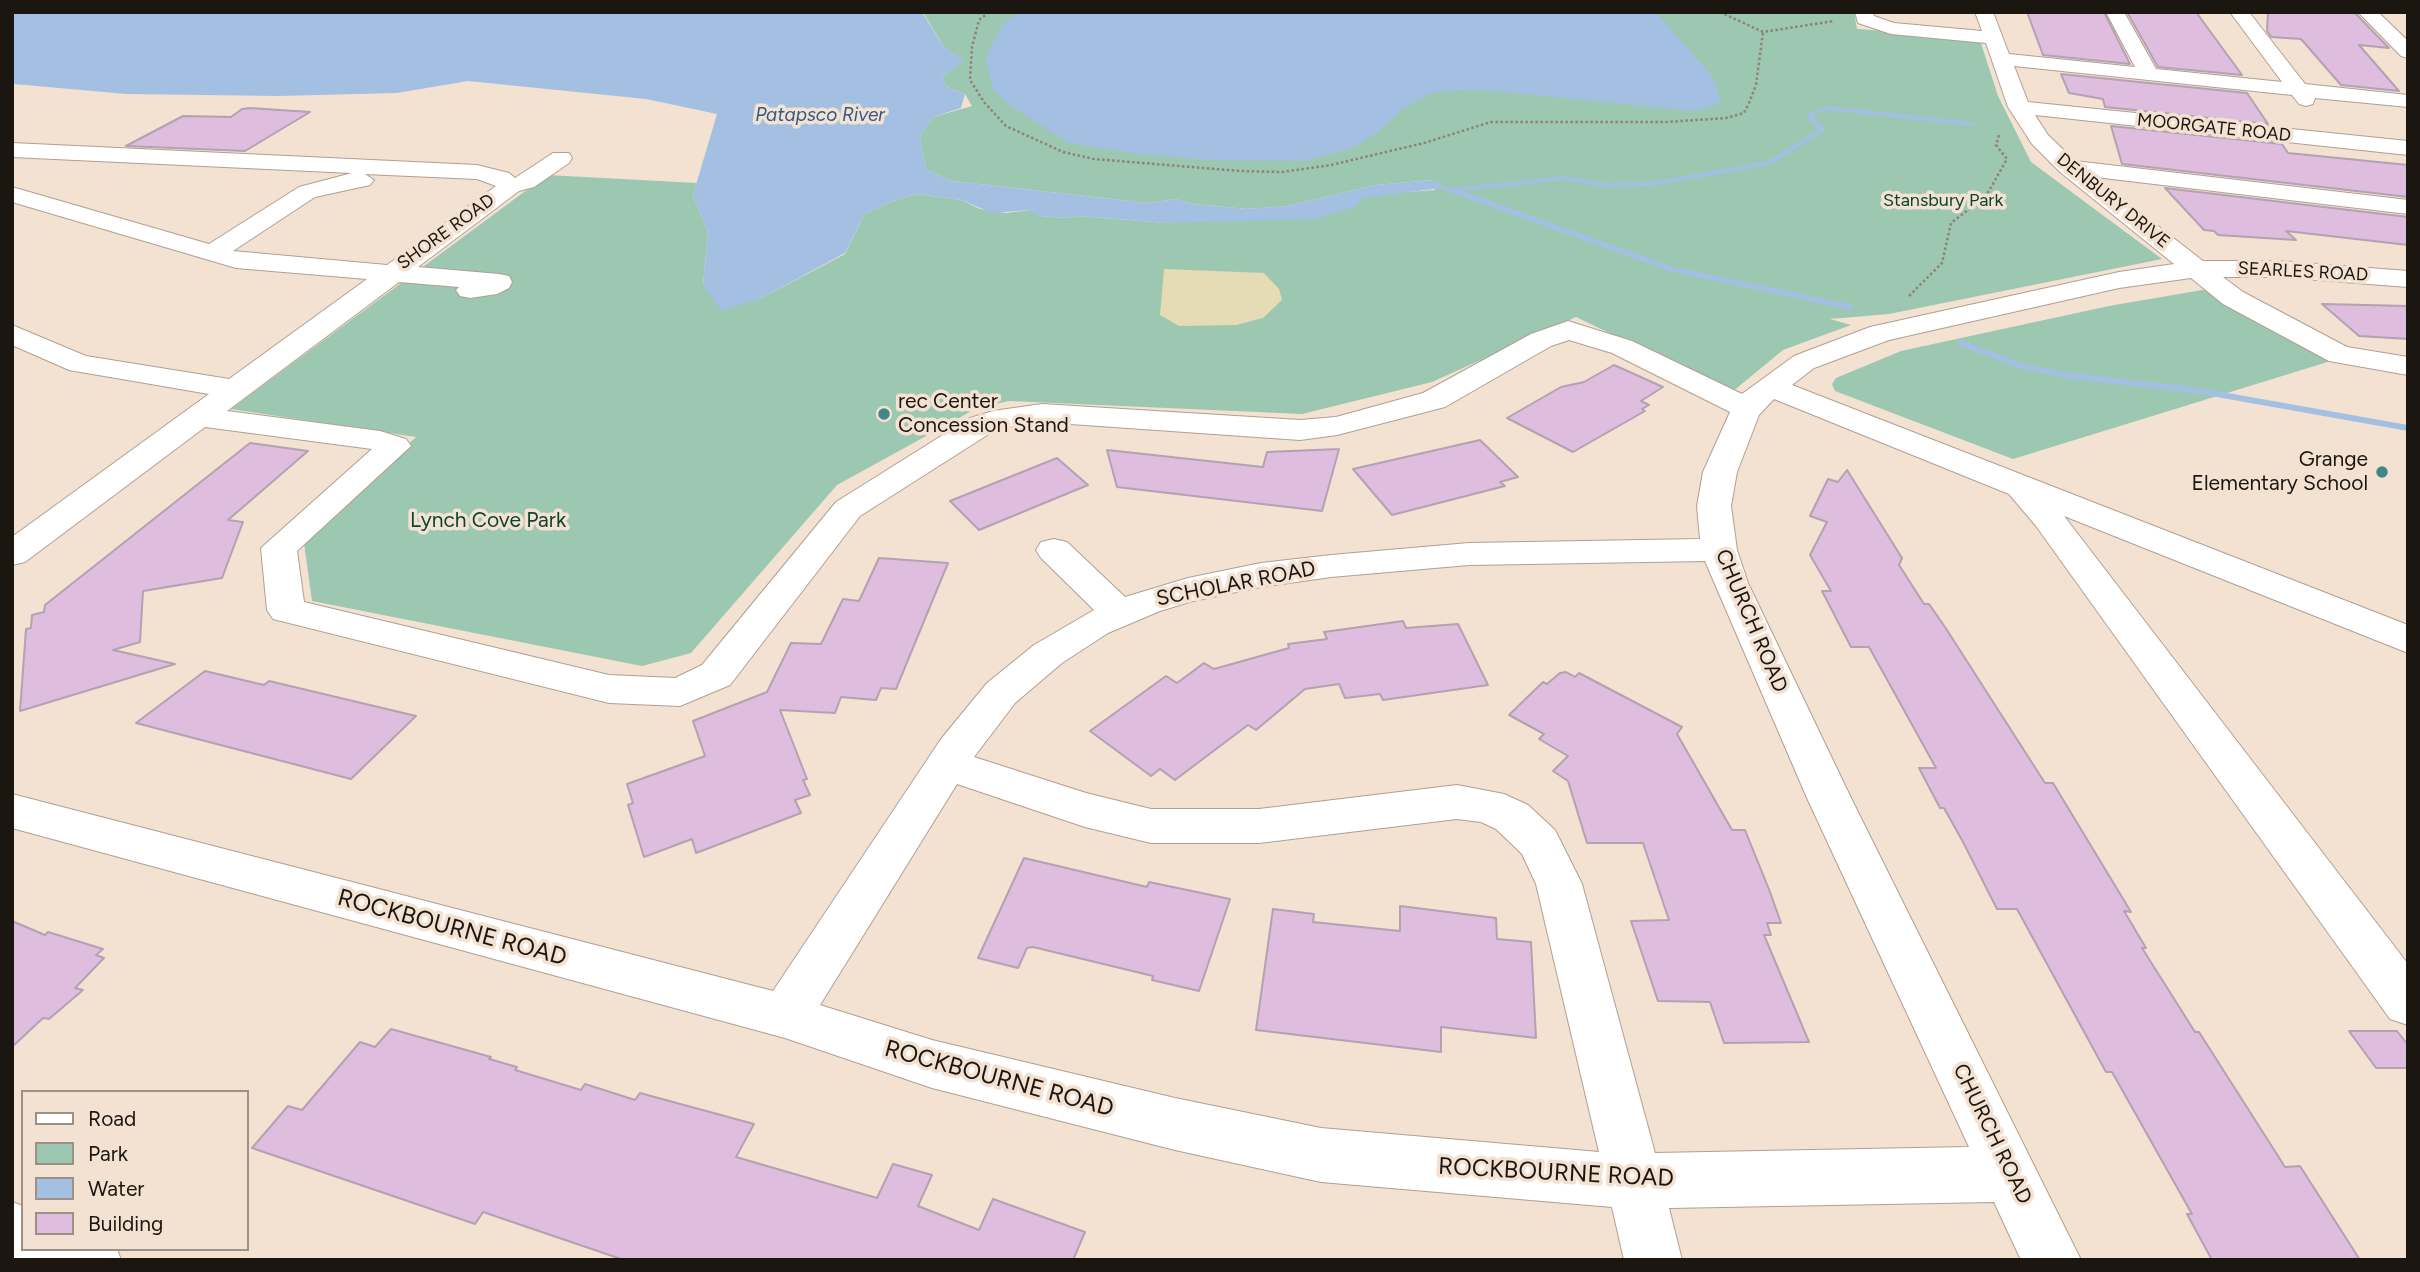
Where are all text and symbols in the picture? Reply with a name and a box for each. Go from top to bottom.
water label: Patapsco River [755,104,885,126]
street label: MOORGATE ROAD [2136,109,2292,147]
street label: DENBURY DRIVE [2052,149,2174,253]
street label: SHORE ROAD [393,190,499,274]
park label: Stansbury Park [1883,190,2003,212]
street label: SEARLES ROAD [2237,258,2369,286]
place label: rec Center Concession Stand [898,389,1069,439]
marker: rec Center Concession Stand [876,406,892,422]
place label: Grange Elementary School [2192,447,2368,497]
marker: Grange Elementary School [2374,464,2390,480]
park label: Lynch Cove Park [410,508,566,534]
street label: CHURCH ROAD [1709,546,1793,696]
street label: SCHOLAR ROAD [1154,556,1318,612]
street label: ROCKBOURNE ROAD [334,884,570,972]
street label: ROCKBOURNE ROAD [881,1035,1117,1123]
street label: CHURCH ROAD [1947,1060,2037,1208]
legend [21,1090,248,1251]
text: Road [88,1106,136,1131]
text: Park [88,1141,128,1166]
street label: ROCKBOURNE ROAD [1437,1152,1675,1194]
text: Water [88,1176,144,1201]
text: Building [88,1211,163,1236]

